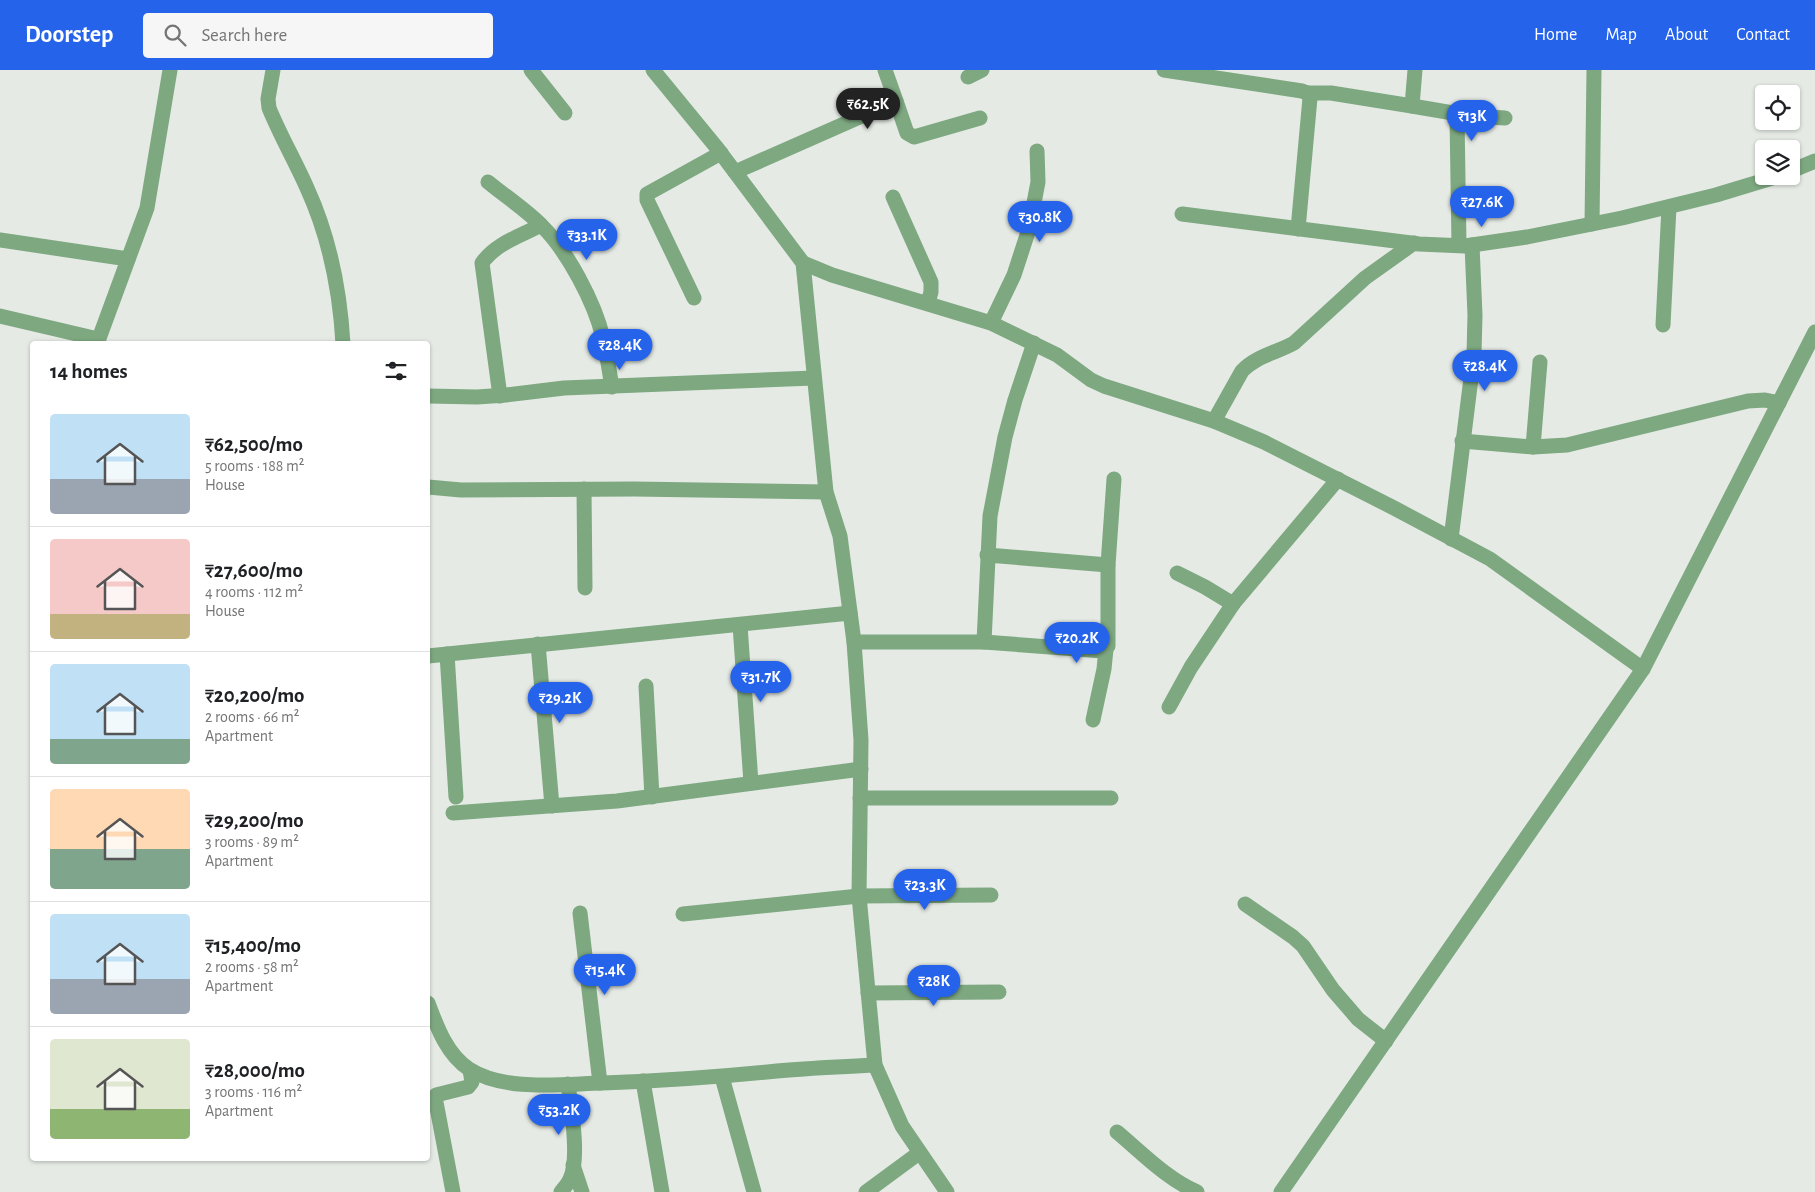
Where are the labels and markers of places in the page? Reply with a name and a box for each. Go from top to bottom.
pin: ₹62.5K [827,88,909,130]
pin: ₹13K [1442,100,1502,142]
pin: ₹27.6K [1441,186,1523,228]
pin: ₹30.8K [999,200,1081,243]
pin: ₹33.1K [546,218,628,261]
pin: ₹28.4K [579,328,661,371]
pin: ₹28.4K [1444,350,1526,392]
pin: ₹20.2K [1036,622,1118,664]
pin: ₹31.7K [720,660,802,703]
pin: ₹29.2K [519,682,601,724]
pin: ₹23.3K [884,868,966,911]
pin: ₹15.4K [564,954,646,996]
pin: ₹28K [904,964,964,1007]
pin: ₹53.2K [518,1094,600,1136]

